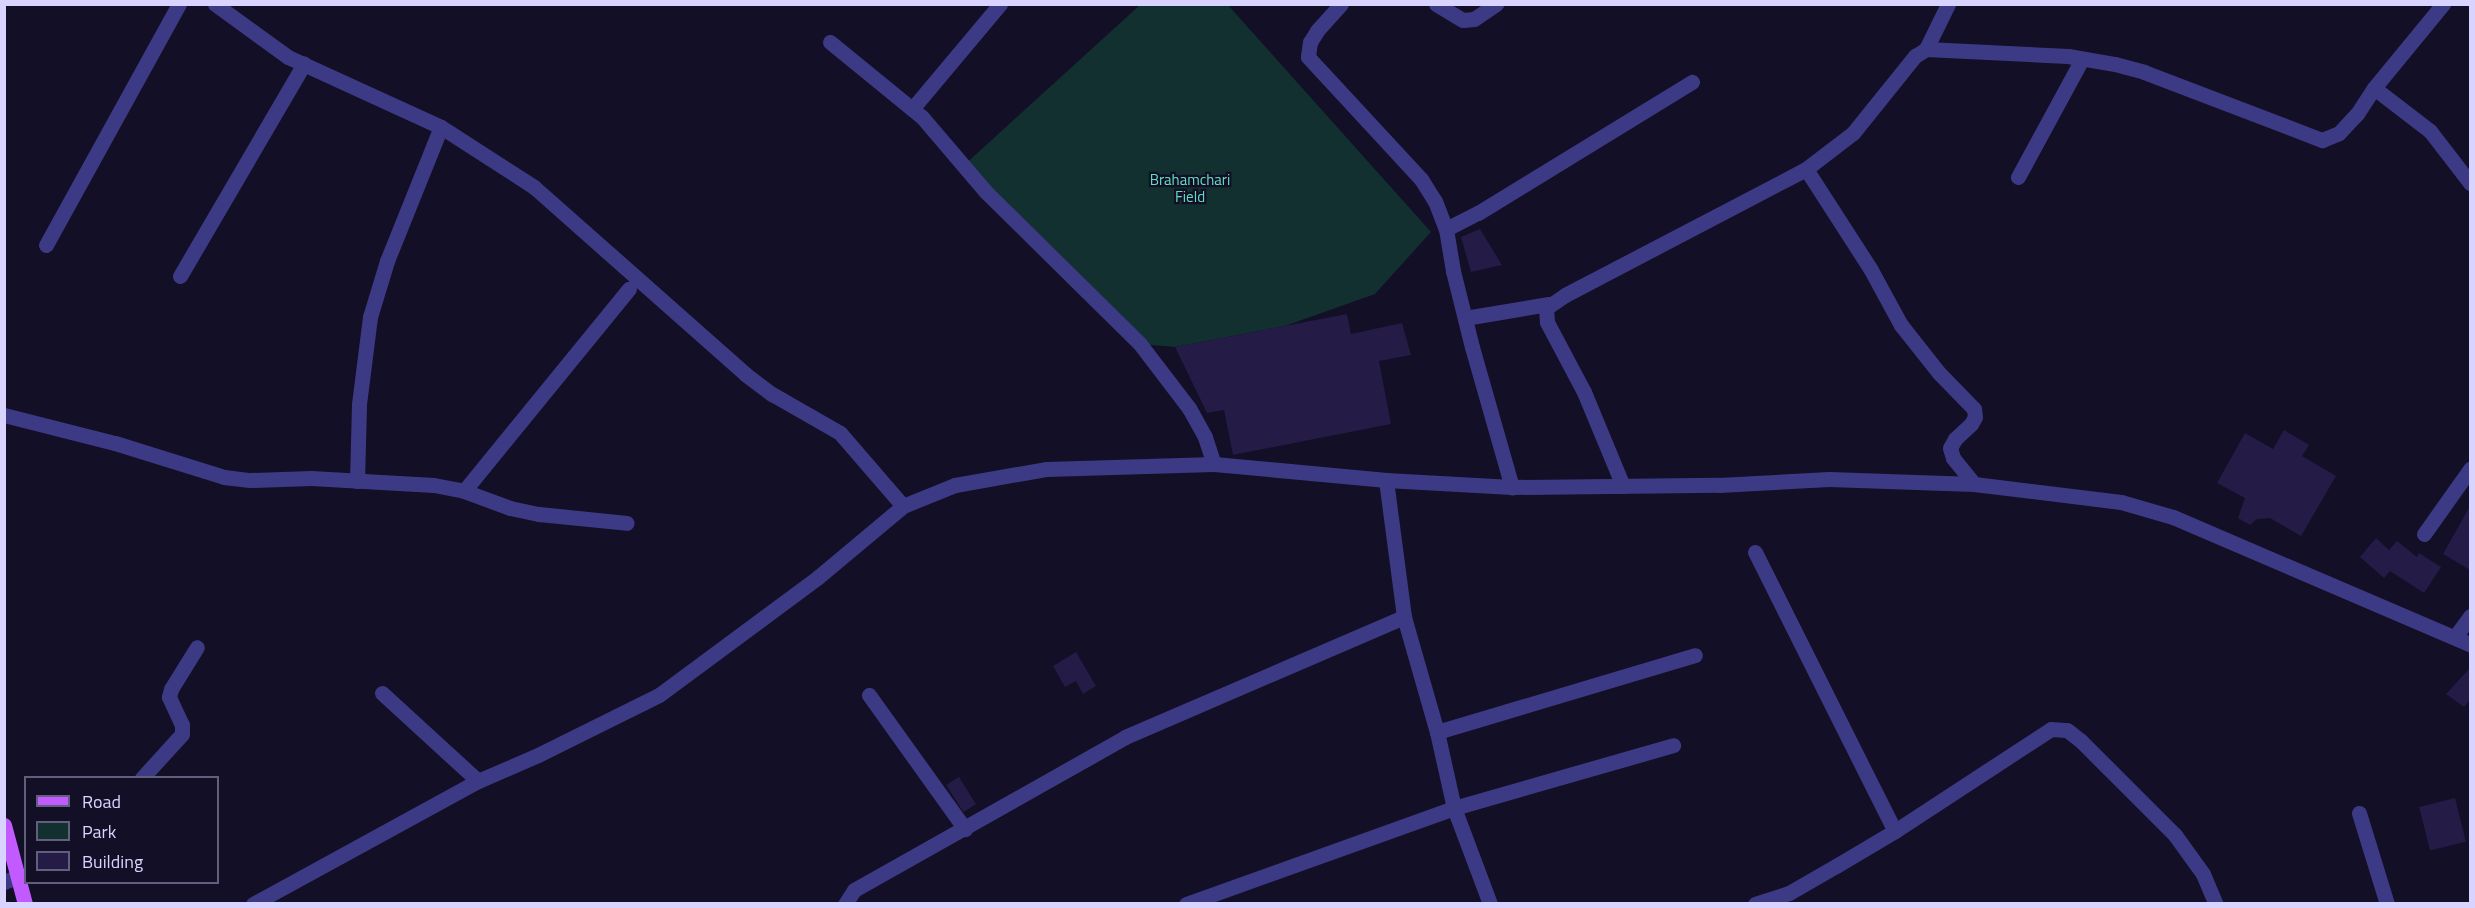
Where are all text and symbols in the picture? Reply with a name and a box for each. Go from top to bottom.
park label: Brahamchari Field [1150,170,1230,205]
legend [24,776,219,884]
text: Road [82,788,121,815]
text: Park [82,818,116,845]
text: Building [82,848,143,875]

